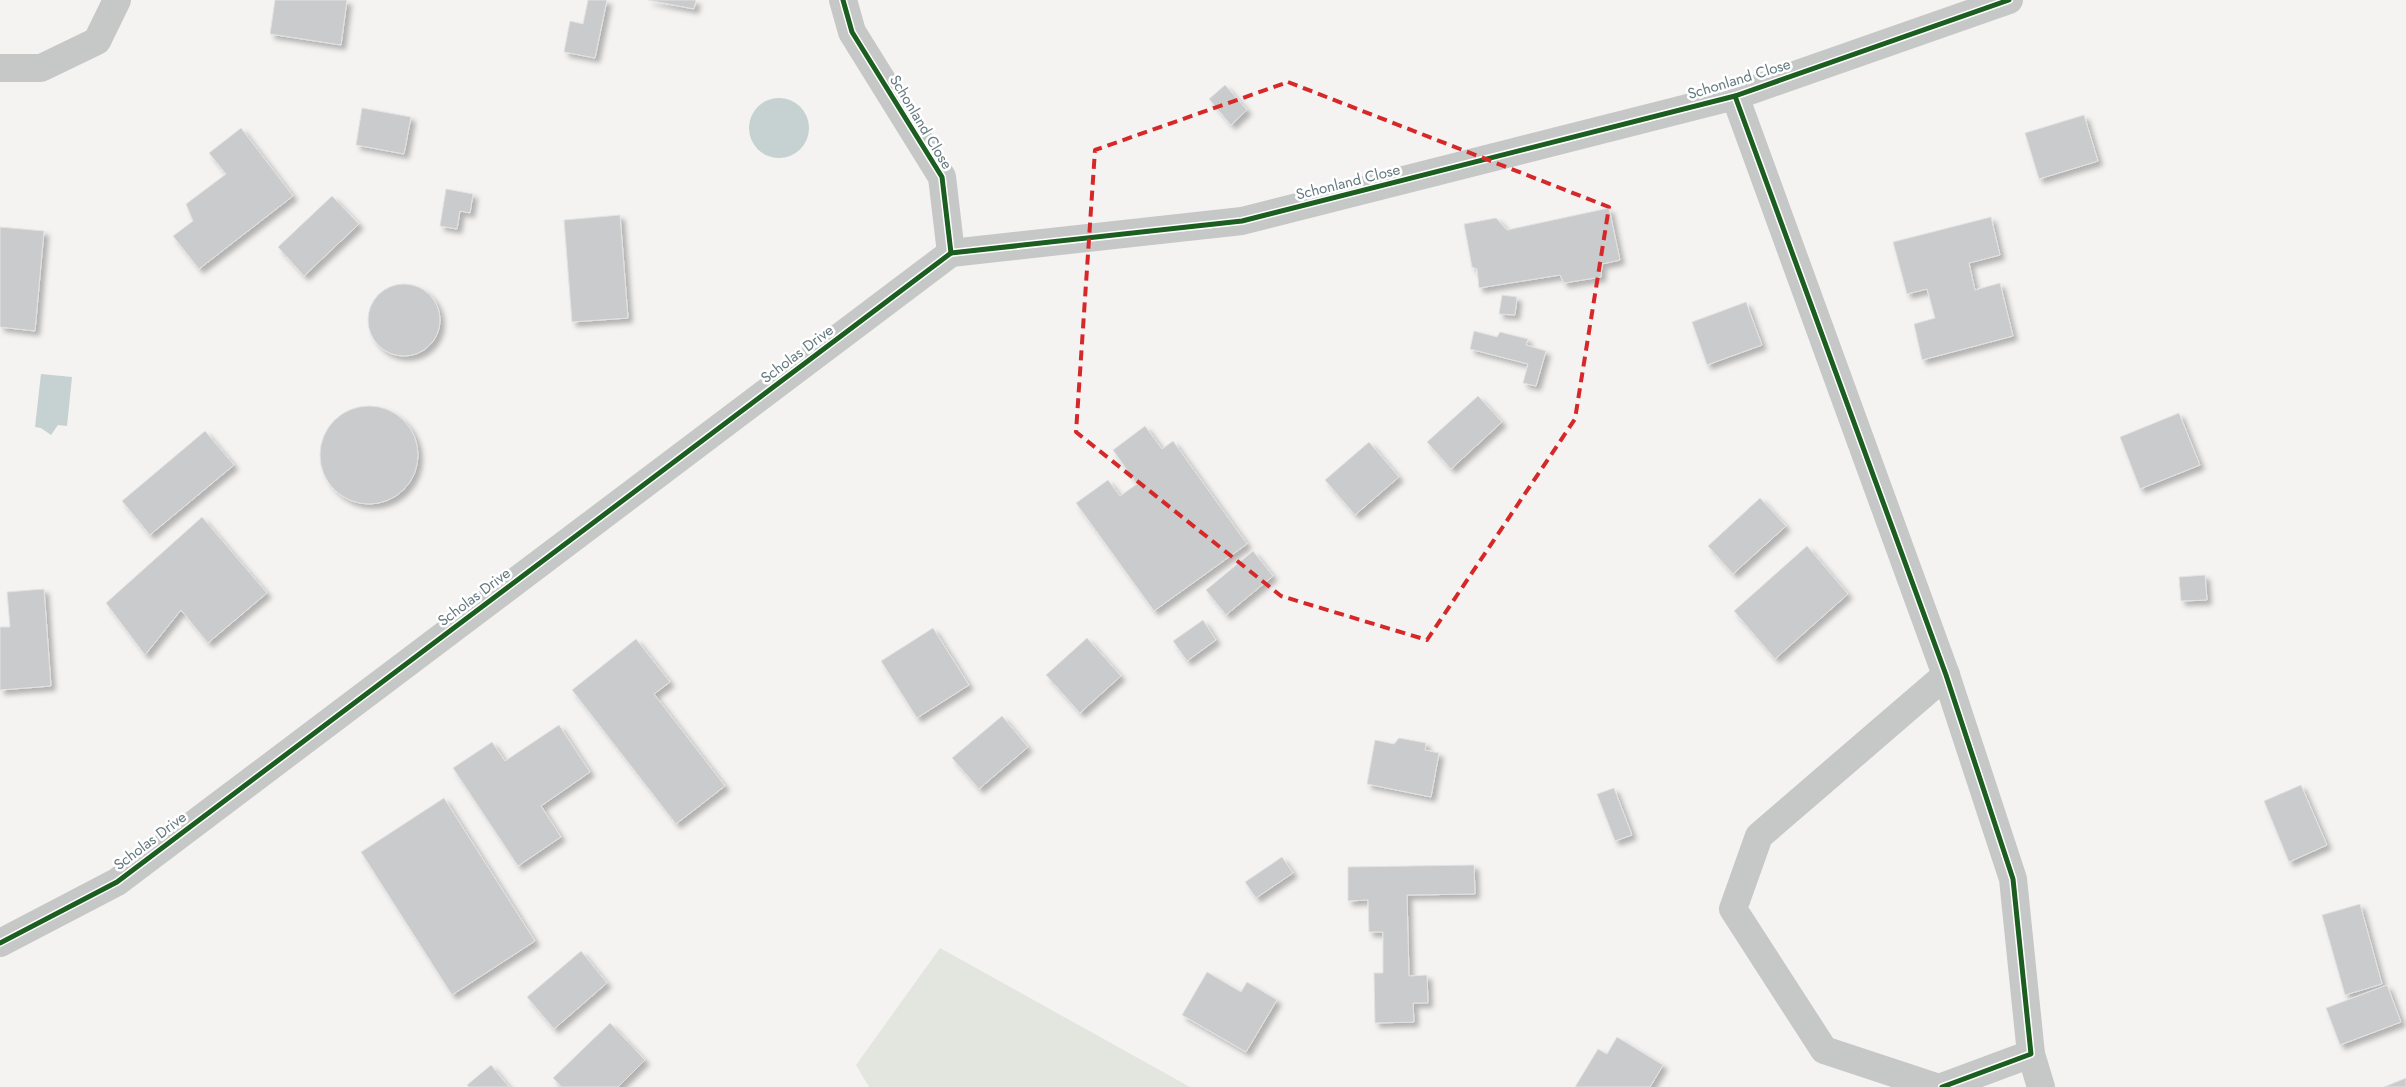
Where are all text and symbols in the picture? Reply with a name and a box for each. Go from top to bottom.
street label: Schonland Close [1685,53,1793,105]
street label: Schonland Close [884,71,958,174]
street label: Schonland Close [1294,158,1403,206]
street label: Scholas Drive [756,319,838,389]
street label: Scholas Drive [433,562,515,632]
street label: Scholas Drive [109,806,191,876]

